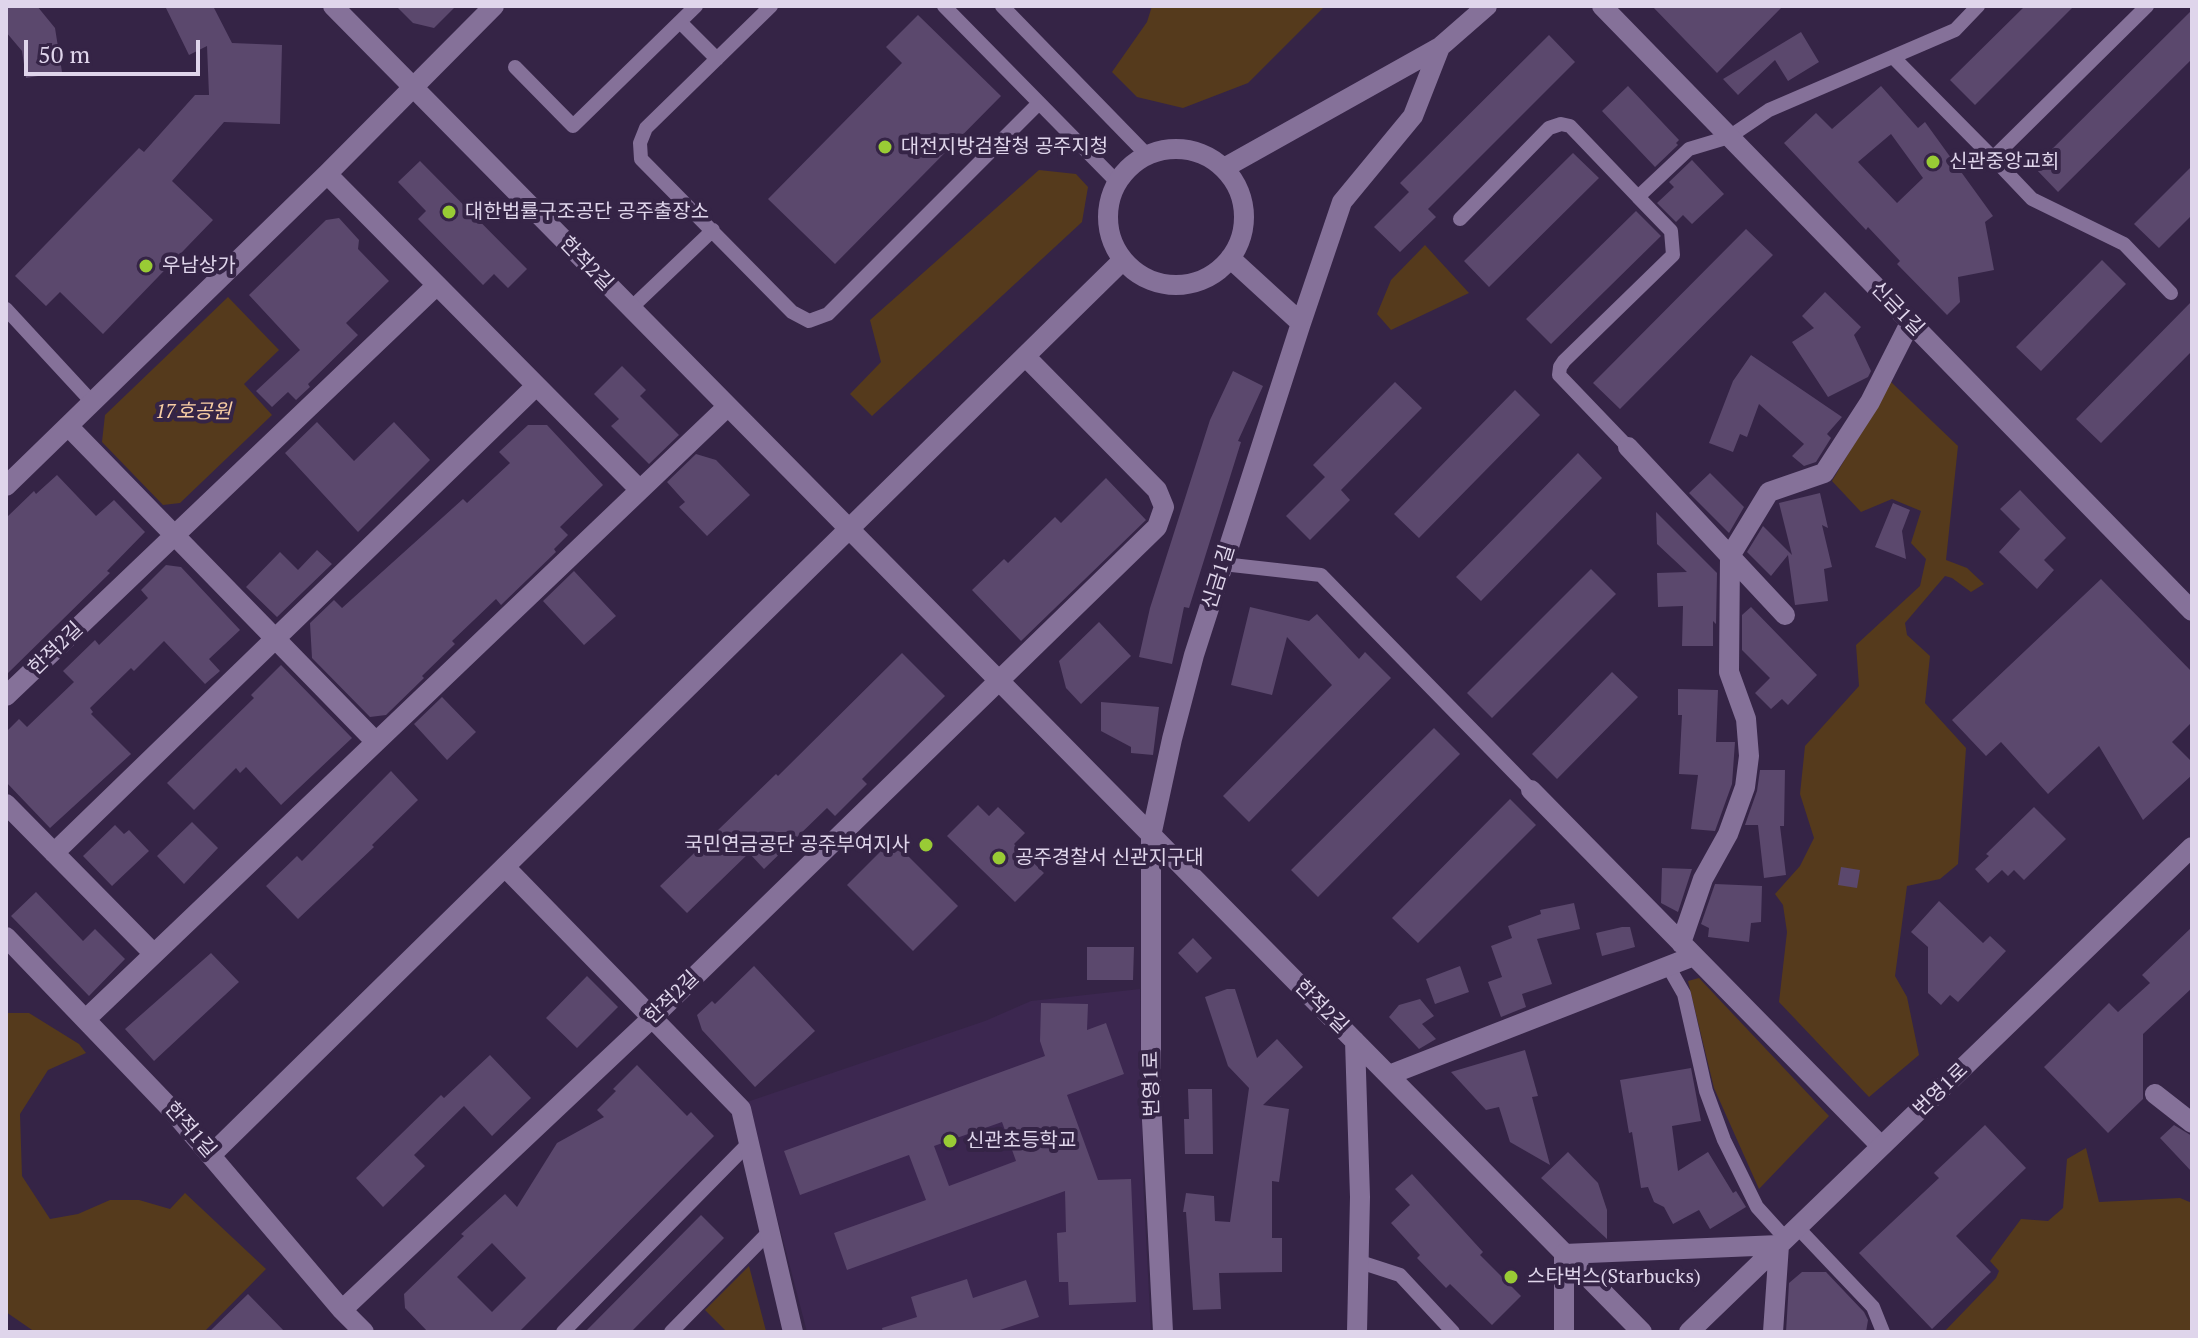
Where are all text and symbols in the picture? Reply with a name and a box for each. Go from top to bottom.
scale bar [28,24,204,74]
text: 50 m [38,38,90,70]
place label: 대전지방검찰청 공주지청 [901,135,1108,159]
marker: 대전지방검찰청 공주지청 [876,138,894,156]
place label: 신관중앙교회 [1949,150,2059,174]
marker: 신관중앙교회 [1924,153,1942,171]
place label: 대한법률구조공단 공주출장소 [465,200,709,224]
marker: 대한법률구조공단 공주출장소 [440,203,458,221]
street label: 한적2길 [554,232,618,296]
place label: 우남상가 [162,254,236,278]
marker: 우남상가 [137,257,155,275]
street label: 신금1길 [1865,277,1929,341]
park label: 17호공원 [155,400,231,424]
street label: 신금1길 [1198,542,1240,612]
street label: 한적2길 [24,617,88,681]
place label: 국민연금공단 공주부여지사 [684,833,910,857]
marker: 국민연금공단 공주부여지사 [917,836,935,854]
place label: 공주경찰서 신관지구대 [1015,846,1204,870]
marker: 공주경찰서 신관지구대 [990,849,1008,867]
street label: 한적2길 [640,966,704,1030]
street label: 한적2길 [1289,975,1353,1039]
street label: 번영1로 [1139,1051,1165,1117]
street label: 번영1로 [1909,1058,1973,1122]
street label: 한적1길 [159,1097,221,1163]
place label: 신관초등학교 [966,1129,1076,1153]
marker: 신관초등학교 [941,1132,959,1150]
place label: 스타벅스(Starbucks) [1527,1265,1701,1289]
marker: 스타벅스(Starbucks) [1502,1268,1520,1286]

